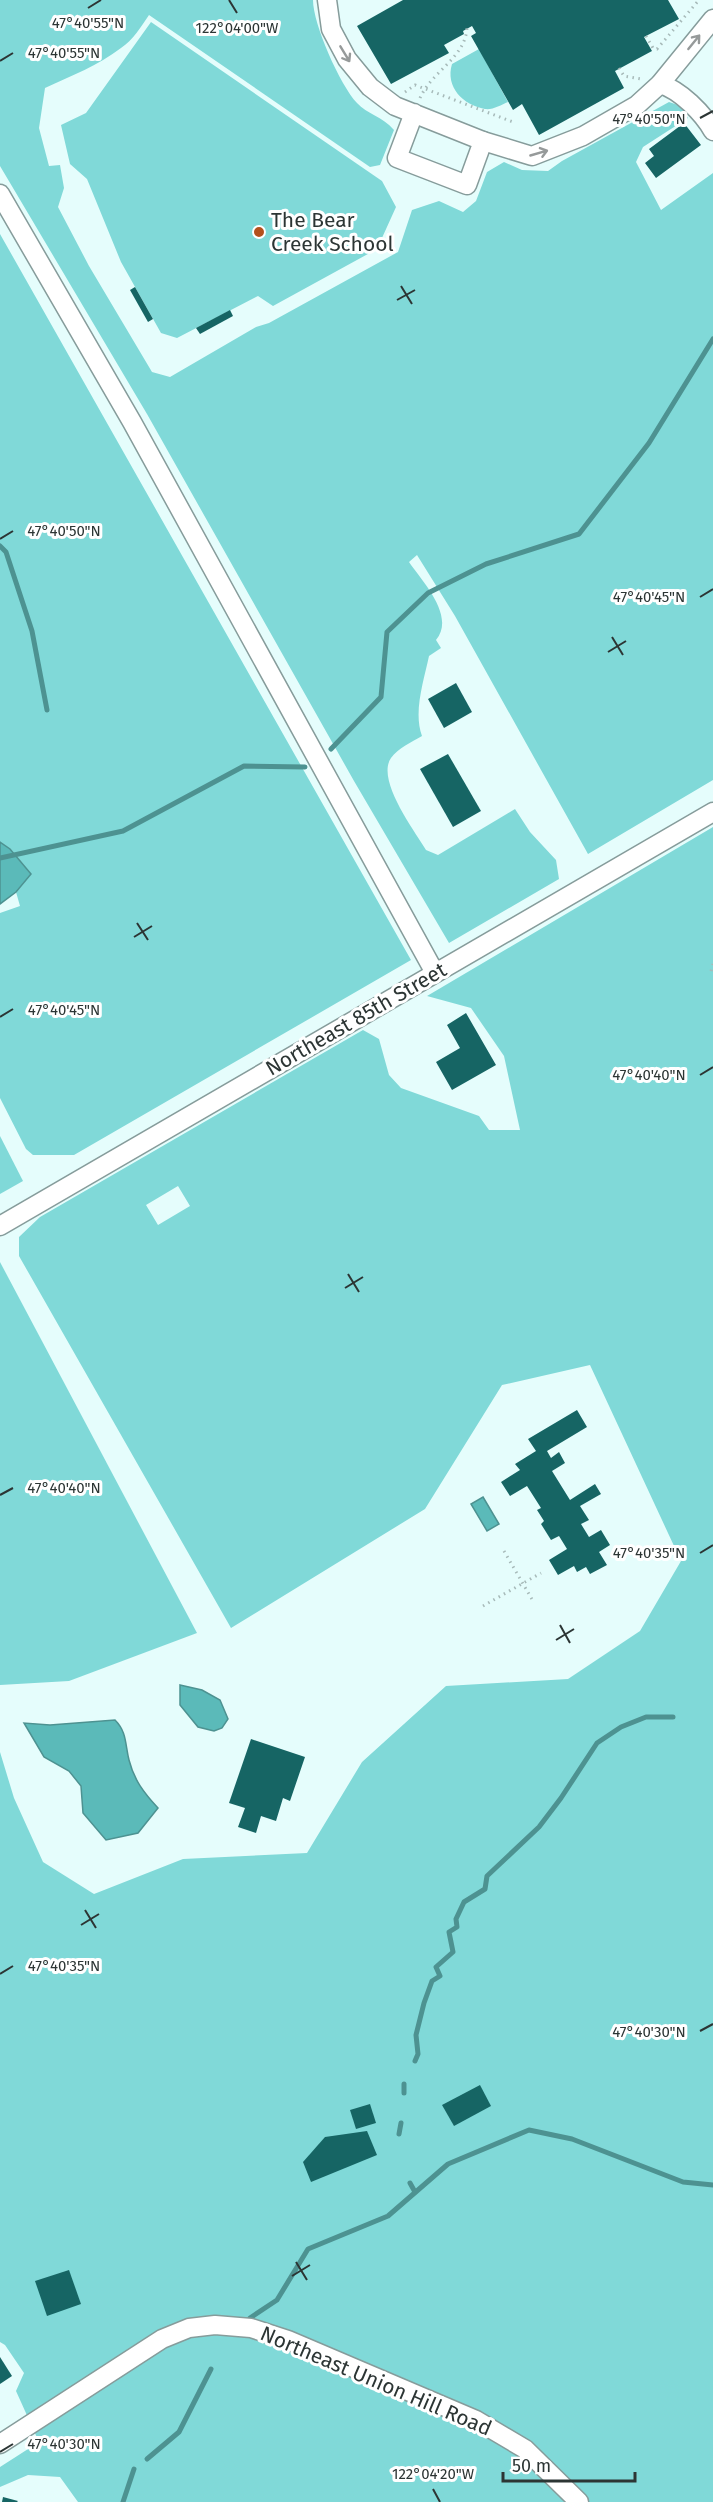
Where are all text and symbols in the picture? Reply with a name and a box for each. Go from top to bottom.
text: 47°40'55"N [52,14,124,32]
text: 122°04'00"W [196,19,279,37]
one-way arrow [687,35,701,50]
text: 47°40'55"N [28,44,100,62]
one-way arrow [340,45,352,62]
text: 47°40'50"N [612,110,686,128]
one-way arrow [529,146,548,158]
place label: The Bear Creek School [271,207,394,257]
marker: The Bear Creek School [252,225,266,239]
text: 47°40'50"N [27,522,101,540]
text: 47°40'45"N [613,588,685,606]
street label: Northeast 85th Street [261,956,451,1081]
text: 47°40'45"N [28,1001,100,1019]
text: 47°40'40"N [612,1066,686,1084]
text: 47°40'40"N [27,1479,101,1497]
text: 47°40'35"N [613,1544,685,1562]
text: 47°40'35"N [28,1957,100,1975]
text: 47°40'30"N [612,2023,686,2041]
street label: Northeast Union Hill Road [256,2320,496,2442]
text: 47°40'30"N [27,2435,101,2453]
scale bar [503,2445,635,2483]
text: 50 m [512,2455,551,2477]
text: 122°04'20"W [392,2465,475,2483]

